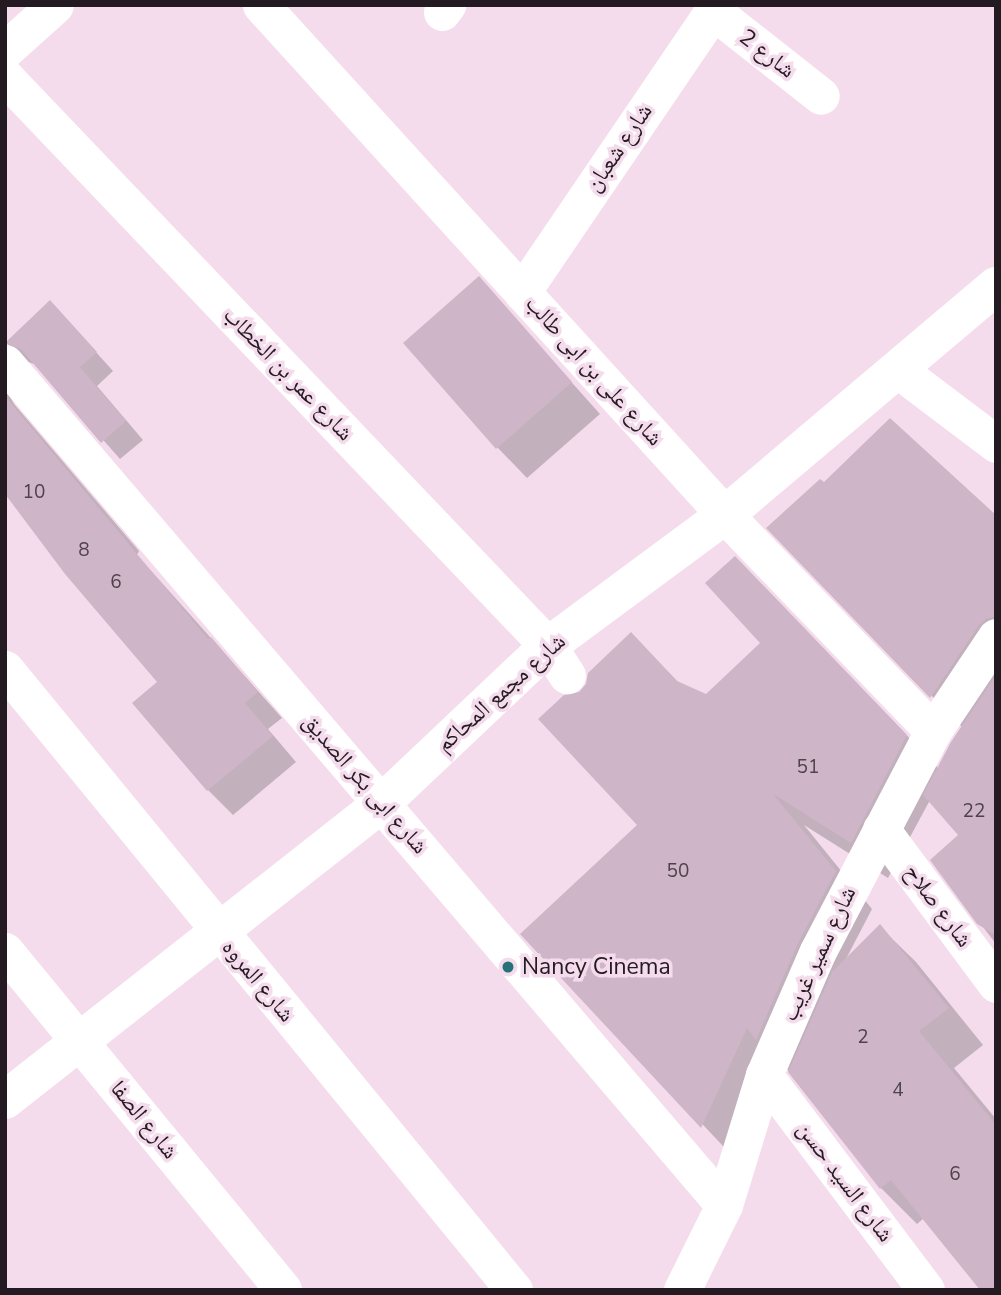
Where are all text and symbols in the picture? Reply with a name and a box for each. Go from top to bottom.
street label: شارع 2 [734,24,800,84]
street label: شارع شعبان [580,99,658,197]
street label: شارع على بن ابى طالب [519,290,669,452]
street label: شارع عمر بن الخطاب [217,301,359,447]
house number: 10 [23,482,45,504]
house number: 8 [78,540,90,562]
house number: 6 [110,572,122,594]
street label: شارع مجمع المحاكم [431,628,571,758]
street label: شارع ابى بكر الصديق [297,708,433,860]
house number: 51 [797,757,819,779]
house number: 22 [963,801,985,823]
street label: شارع صلاح [898,859,978,953]
house number: 50 [667,861,689,883]
street label: شارع سمير غريب [776,882,862,1026]
street label: شارع المروه [216,934,300,1028]
place label: Nancy Cinema [522,953,671,981]
marker: Nancy Cinema [500,959,516,975]
house number: 2 [857,1027,869,1049]
street label: شارع الصفا [104,1075,184,1165]
house number: 4 [892,1080,904,1102]
street label: شارع السيد حسن [791,1116,899,1248]
house number: 6 [949,1164,961,1186]

